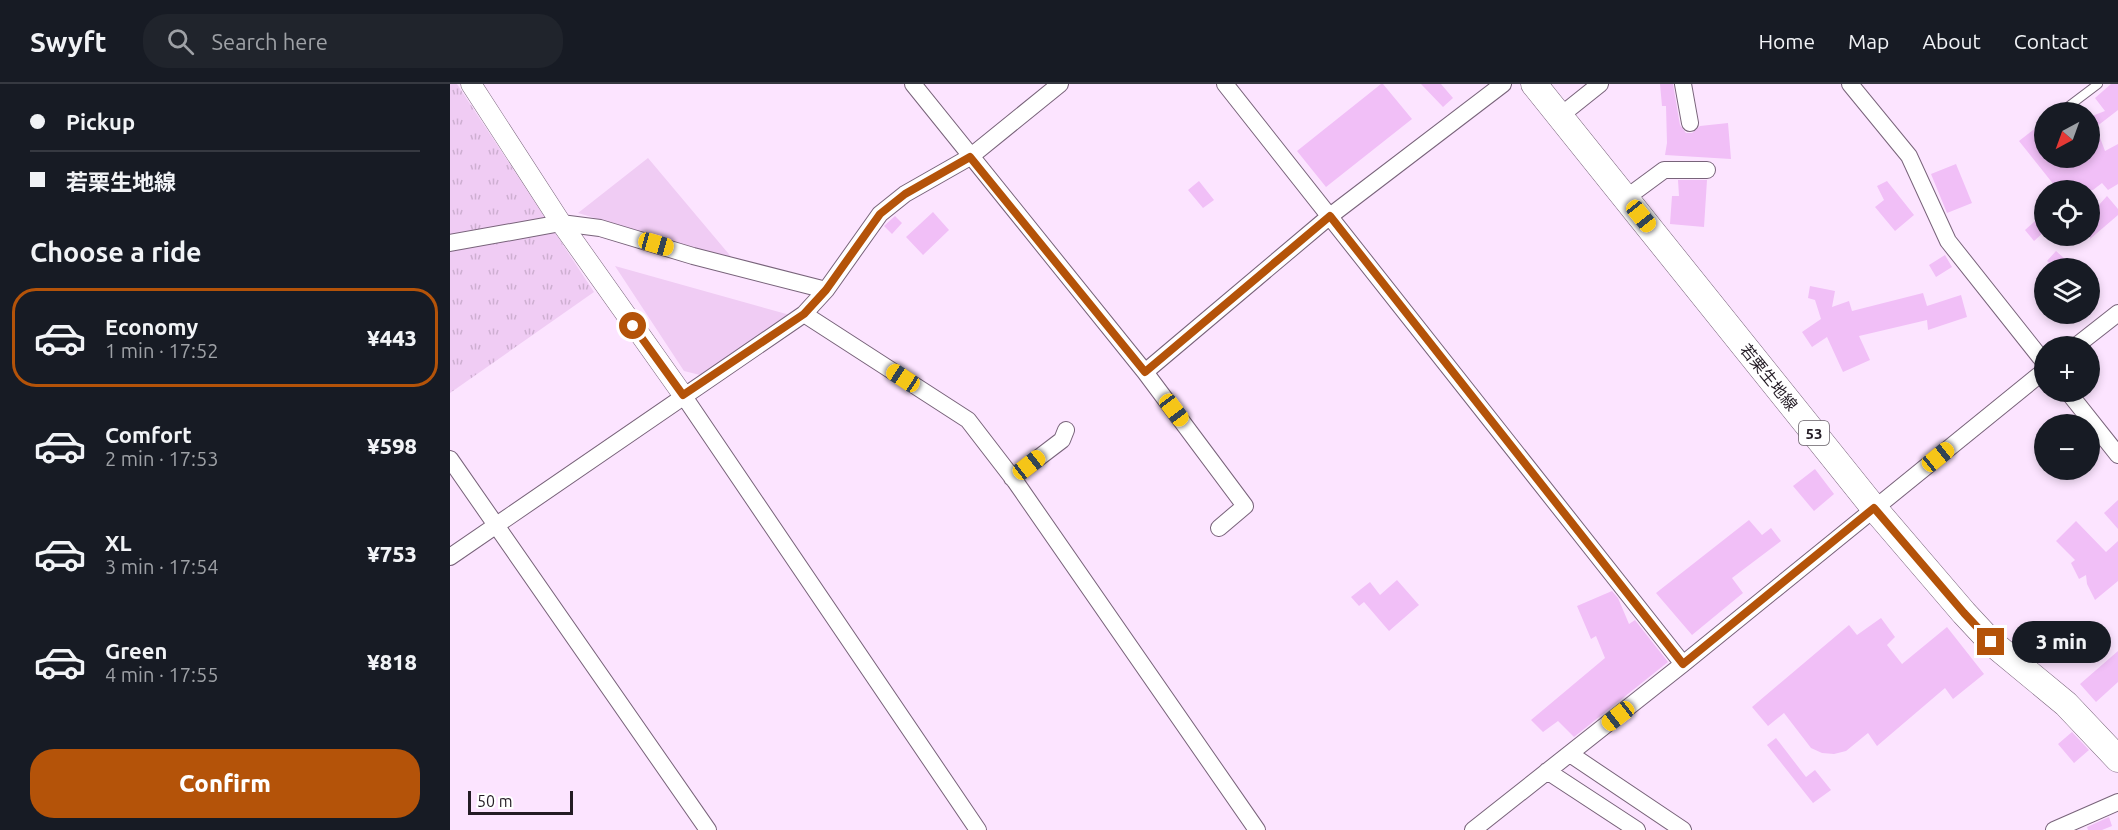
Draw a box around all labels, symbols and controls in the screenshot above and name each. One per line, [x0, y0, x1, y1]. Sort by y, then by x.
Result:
search box [143, 14, 563, 68]
icon: search [164, 25, 197, 58]
text: Swyft [30, 26, 107, 57]
text: Search here [212, 29, 328, 54]
text: Home [1758, 29, 1815, 53]
text: Map [1848, 29, 1889, 53]
text: About [1922, 29, 1981, 53]
text: Contact [2014, 29, 2088, 53]
north arrow [2034, 102, 2100, 168]
map controls [2034, 102, 2100, 480]
text: Pickup [66, 109, 135, 134]
text: 若栗生地線 [66, 169, 176, 194]
button: locate [2034, 180, 2100, 246]
car [1623, 196, 1659, 236]
car [636, 230, 676, 258]
text: Choose a ride [30, 237, 202, 267]
button: layers [2034, 258, 2100, 324]
icon: car [33, 311, 87, 365]
route start [619, 312, 646, 339]
text: Economy [105, 314, 198, 339]
text: ¥443 [367, 325, 417, 350]
button: + [2034, 336, 2100, 402]
text: 1 min · 17:52 [105, 339, 219, 362]
street label: 若栗生地線 [1737, 340, 1801, 414]
car [883, 361, 923, 395]
car [1156, 390, 1192, 430]
button: − [2034, 414, 2100, 480]
icon: car [33, 419, 87, 473]
road number: 53 [1799, 421, 1829, 445]
text: Comfort [105, 422, 192, 447]
text: ¥598 [367, 433, 417, 458]
car [1918, 439, 1958, 475]
text: 2 min · 17:53 [105, 447, 219, 470]
car [1009, 447, 1049, 483]
icon: car [33, 527, 87, 581]
text: XL [105, 530, 132, 555]
text: ¥753 [367, 541, 417, 566]
text: 3 min · 17:54 [105, 555, 219, 578]
callout: 3 min [2012, 621, 2111, 663]
route end [1977, 628, 2004, 655]
text: 3 min [2036, 630, 2087, 653]
icon: car [33, 635, 87, 689]
text: Green [105, 638, 167, 663]
text: ¥818 [367, 649, 417, 674]
text: 4 min · 17:55 [105, 663, 219, 686]
car [1598, 698, 1638, 734]
button: Confirm [30, 749, 420, 818]
scale bar [468, 788, 573, 816]
text: 50 m [477, 792, 513, 810]

